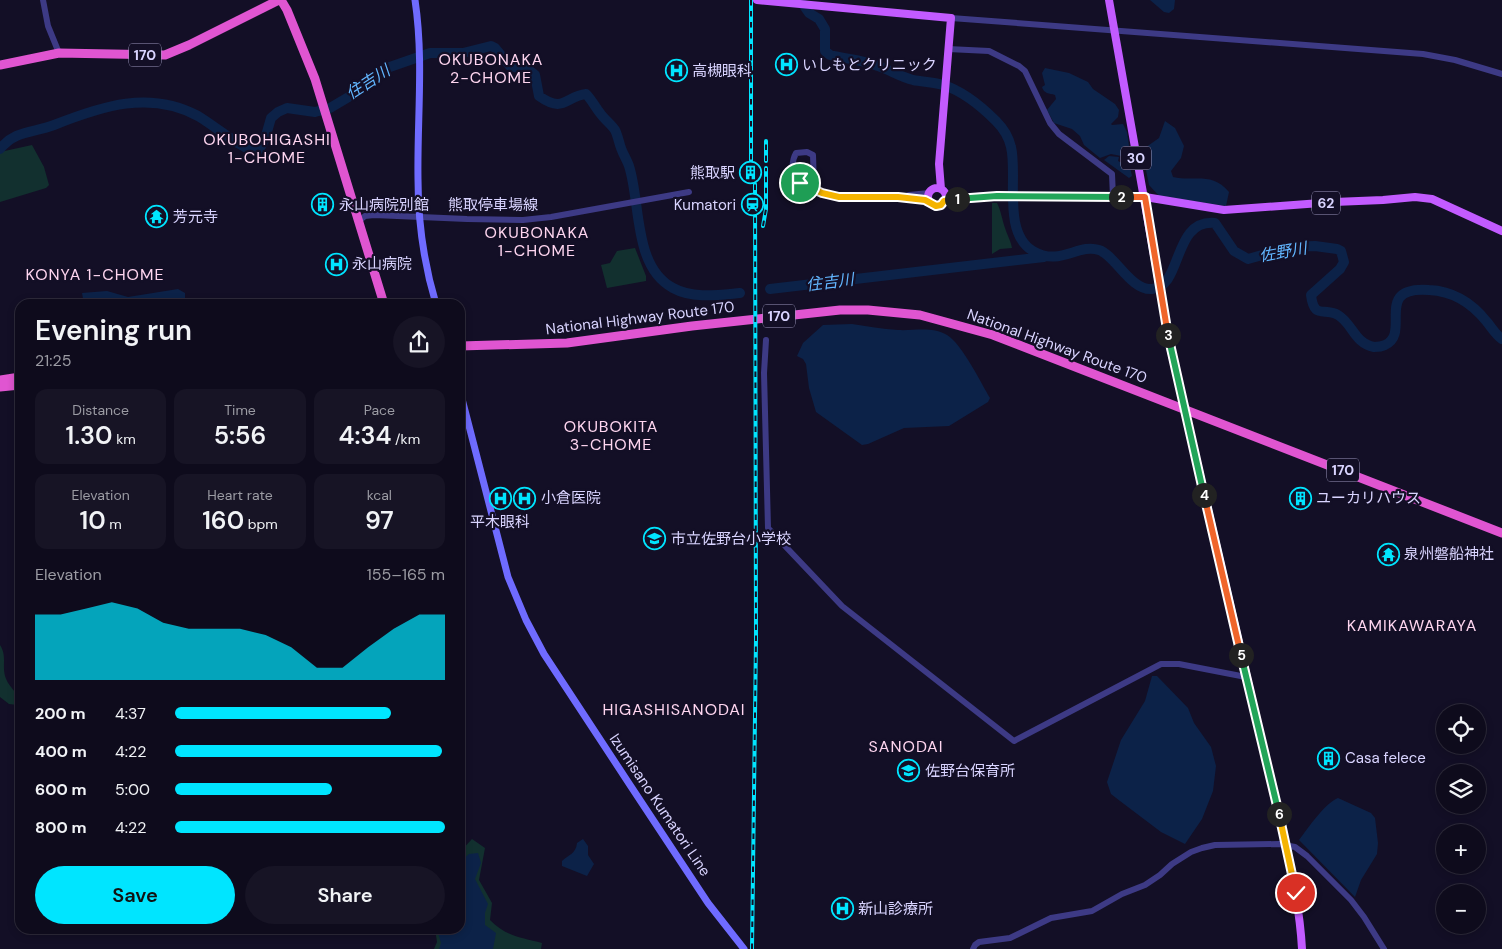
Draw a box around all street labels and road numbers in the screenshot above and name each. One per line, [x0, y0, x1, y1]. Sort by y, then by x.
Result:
road number: 170 [129, 44, 161, 66]
road number: 30 [1121, 146, 1151, 170]
road number: 62 [1312, 192, 1340, 214]
street label: 熊取停車場線 [448, 195, 538, 215]
street label: National Highway Route 170 [545, 297, 735, 339]
road number: 170 [763, 304, 795, 328]
street label: National Highway Route 170 [964, 304, 1150, 388]
road number: 170 [1327, 458, 1359, 482]
street label: Izumisano Kumatori Line [605, 730, 715, 880]

